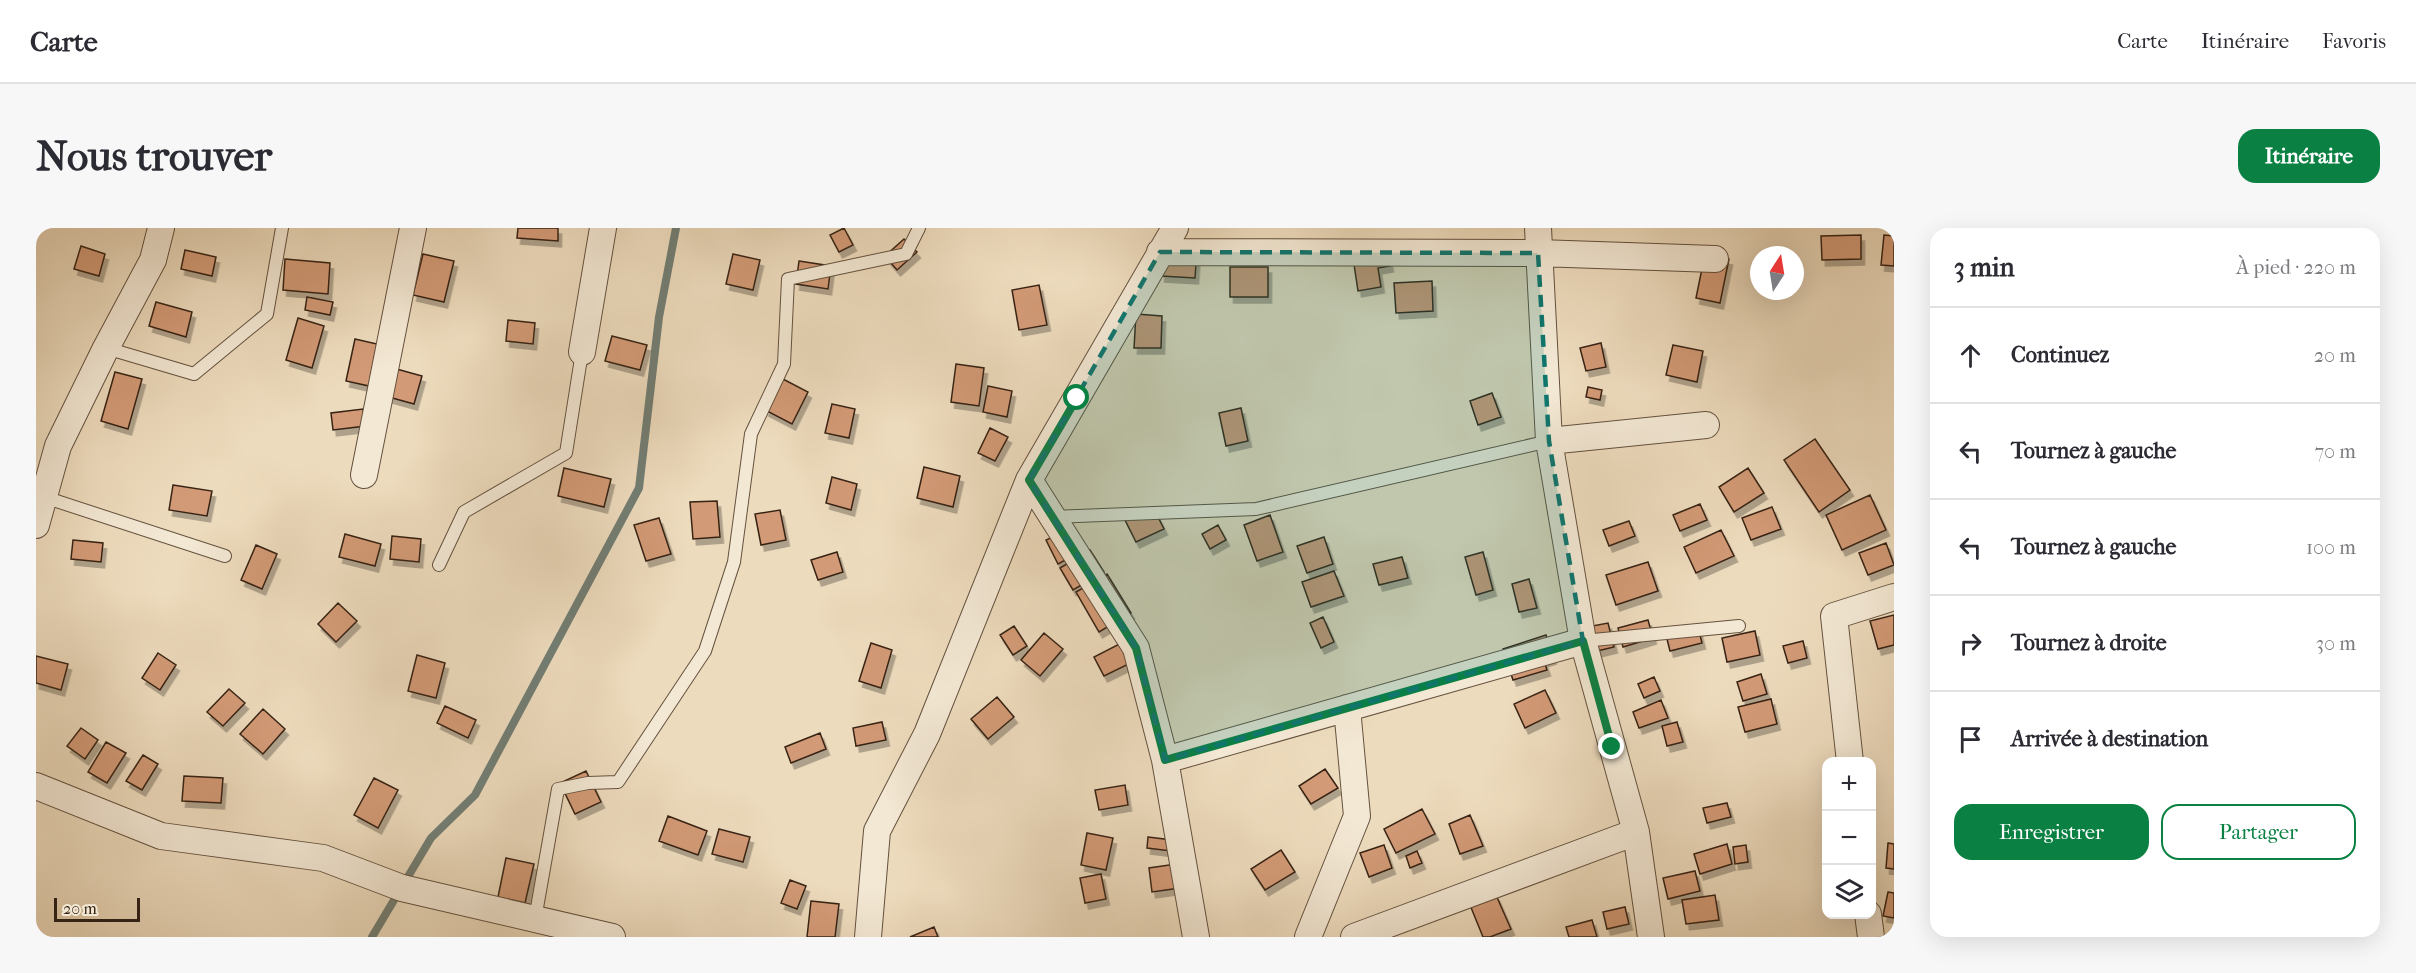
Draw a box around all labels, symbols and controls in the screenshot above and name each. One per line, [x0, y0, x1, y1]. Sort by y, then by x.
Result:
text: Carte [30, 25, 98, 58]
text: Carte [2117, 29, 2168, 53]
text: Itinéraire [2201, 29, 2289, 53]
text: Favoris [2322, 29, 2386, 53]
button: Itinéraire [2238, 129, 2380, 183]
text: Nous trouver [36, 132, 272, 181]
north arrow [1750, 246, 1804, 300]
text: 3 min [1954, 252, 2015, 283]
text: À pied · 220 m [2236, 256, 2356, 279]
icon: ahead [1954, 339, 1987, 372]
text: Continuez [2011, 342, 2109, 368]
text: 20 m [2314, 344, 2356, 367]
route start [1063, 384, 1089, 410]
icon: left [1954, 435, 1987, 468]
text: Tournez à gauche [2011, 438, 2176, 464]
text: 70 m [2314, 440, 2356, 463]
icon: left [1954, 531, 1987, 564]
text: Tournez à gauche [2011, 534, 2176, 560]
text: 100 m [2306, 536, 2356, 559]
icon: right [1954, 627, 1987, 660]
text: Tournez à droite [2011, 630, 2167, 656]
text: 30 m [2316, 632, 2356, 655]
icon: arrive [1954, 723, 1987, 756]
text: Arrivée à destination [2011, 726, 2208, 752]
route end [1598, 733, 1624, 759]
map controls [1822, 757, 1876, 919]
button: + [1822, 757, 1876, 811]
button: Enregistrer [1954, 804, 2149, 860]
button: Partager [2161, 804, 2356, 860]
button: − [1822, 811, 1876, 865]
button: layers [1822, 865, 1876, 919]
scale bar [54, 895, 140, 922]
text: 20 m [63, 899, 97, 918]

